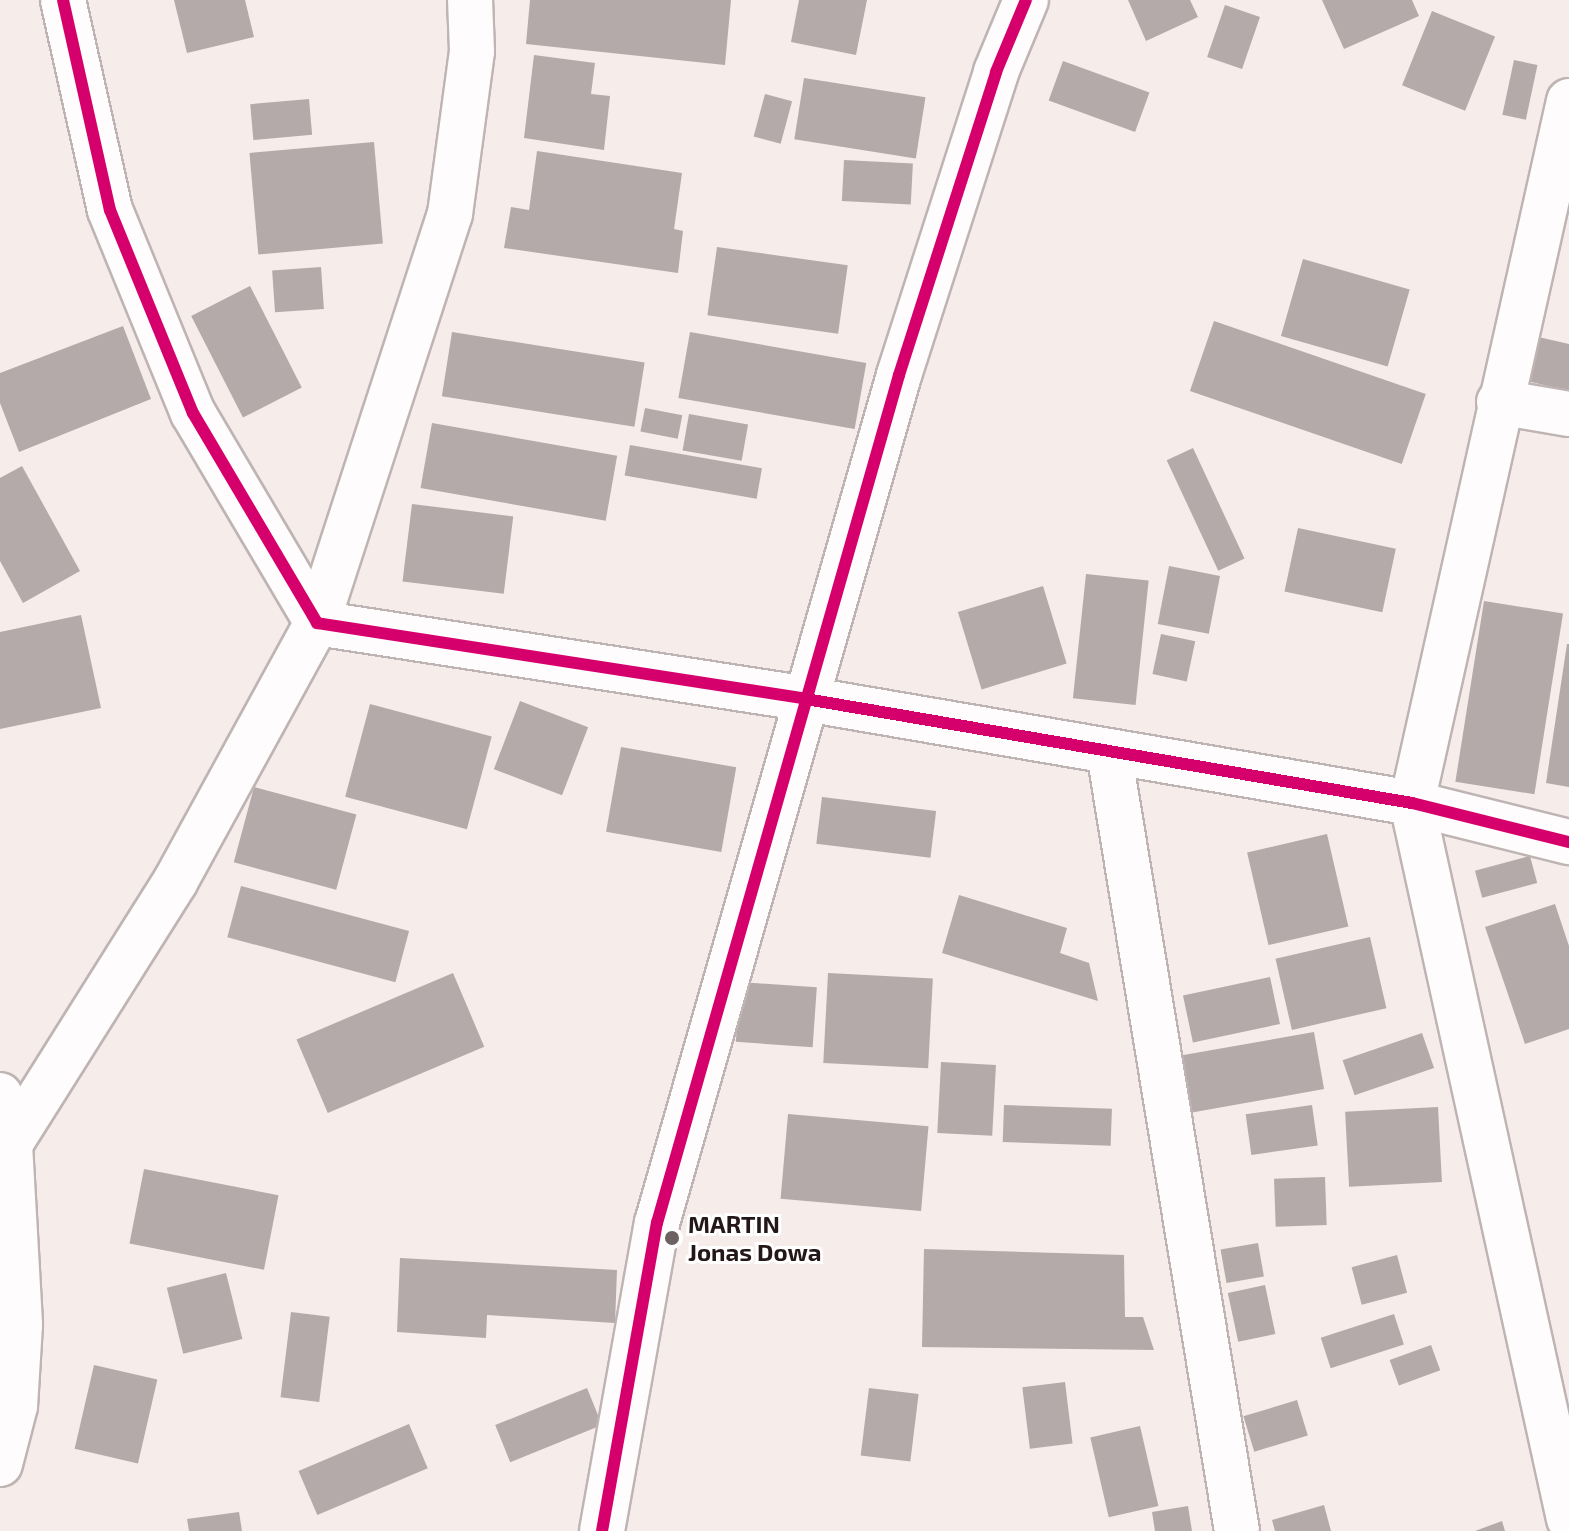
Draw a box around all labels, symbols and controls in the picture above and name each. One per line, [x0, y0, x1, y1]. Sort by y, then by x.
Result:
place label: MARTIN Jonas Dowa [688, 1210, 822, 1266]
marker: MARTIN Jonas Dowa [663, 1229, 681, 1247]

